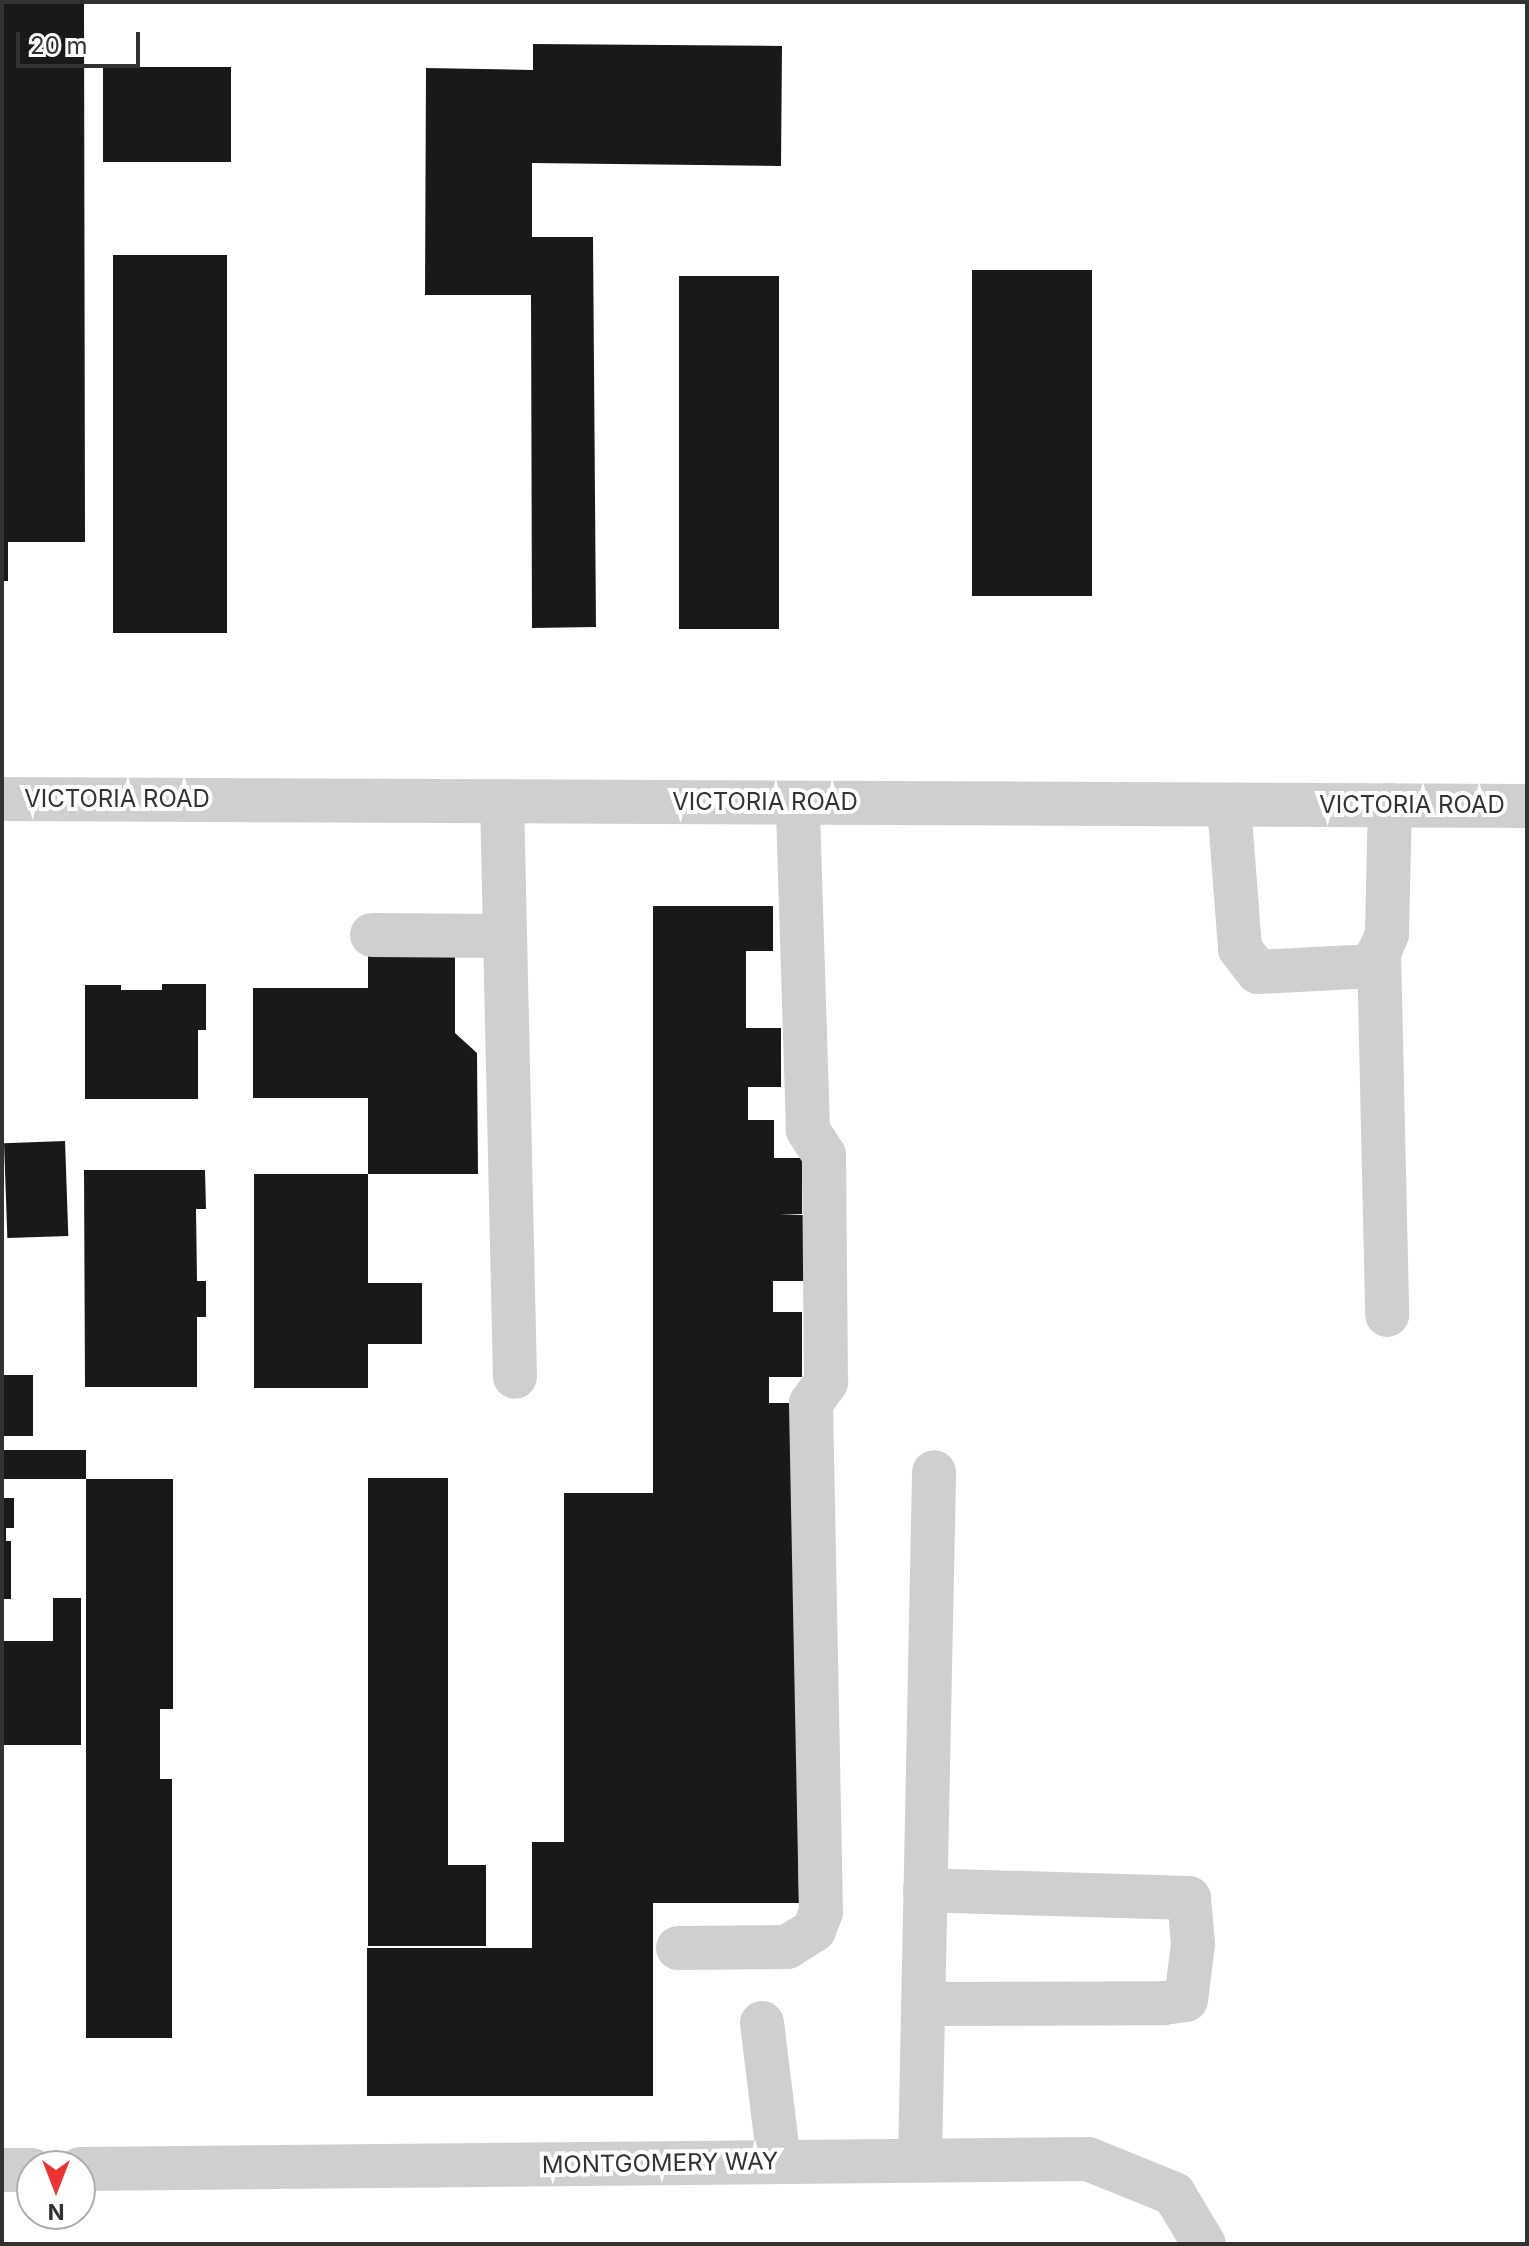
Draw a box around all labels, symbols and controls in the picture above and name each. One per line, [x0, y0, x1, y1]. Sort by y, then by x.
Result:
scale bar [20, 16, 144, 66]
text: 20 m [30, 31, 88, 60]
street label: VICTORIA ROAD [24, 785, 210, 813]
street label: VICTORIA ROAD [672, 788, 858, 816]
street label: VICTORIA ROAD [1319, 791, 1505, 819]
street label: MONTGOMERY WAY [542, 2147, 778, 2179]
north arrow [16, 2150, 96, 2230]
text: N [48, 2199, 64, 2225]

